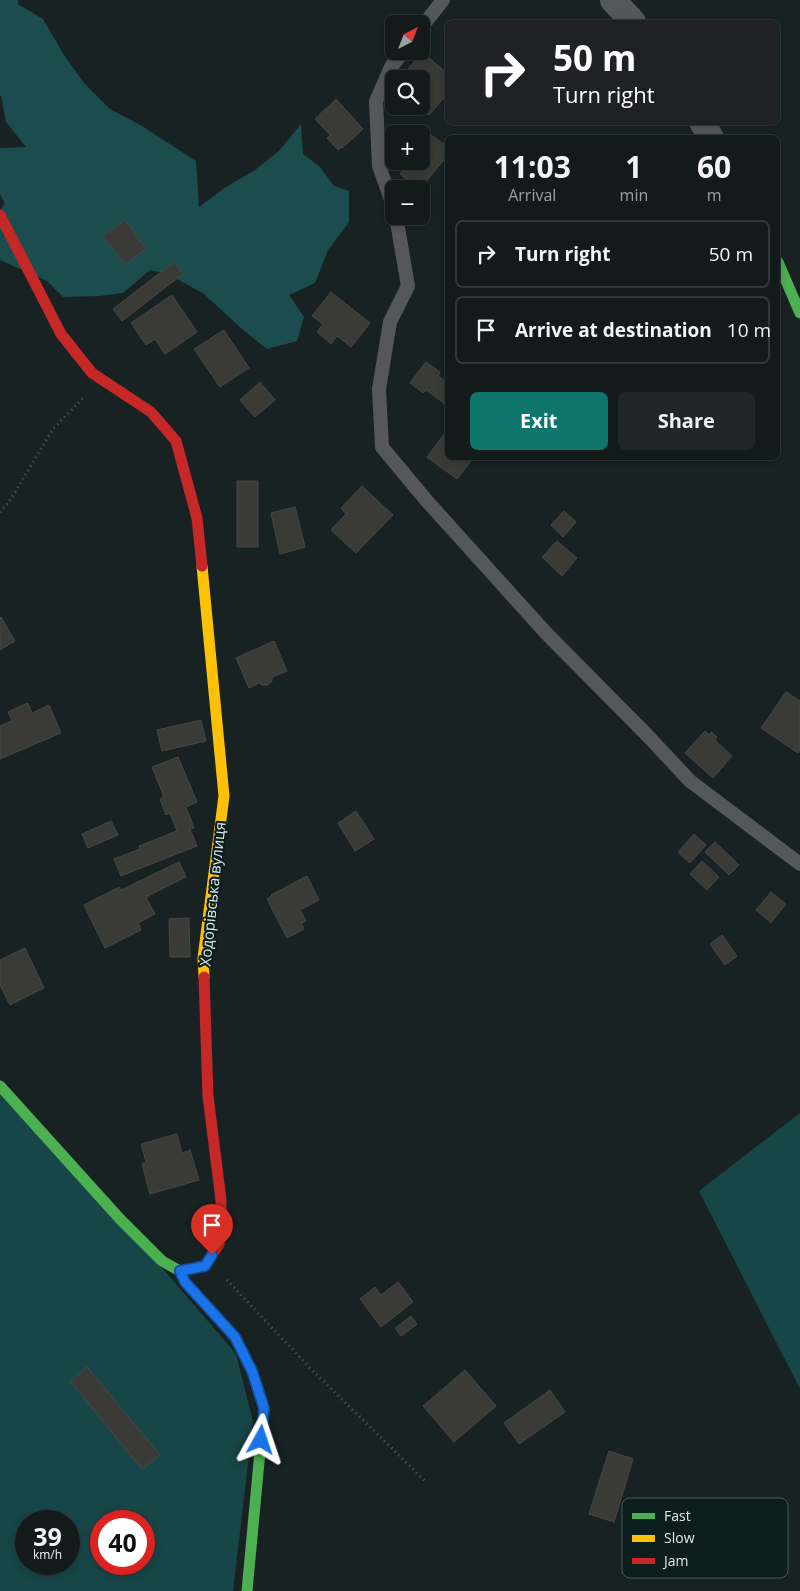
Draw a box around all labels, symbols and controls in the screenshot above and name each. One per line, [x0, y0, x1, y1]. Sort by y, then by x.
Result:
north arrow [385, 15, 430, 60]
map controls [385, 15, 430, 225]
text: 50 m [553, 34, 636, 81]
icon: right [470, 40, 535, 105]
button: search [385, 70, 430, 115]
text: Turn right [553, 79, 655, 109]
button: + [385, 125, 430, 170]
text: 11:03 [494, 146, 571, 187]
text: 1 [625, 146, 642, 187]
text: 60 [697, 146, 731, 187]
button: − [385, 180, 430, 225]
text: Arrival [508, 184, 556, 206]
text: min [620, 184, 648, 206]
text: m [707, 184, 722, 206]
icon: right [472, 240, 500, 268]
text: Turn right [515, 241, 610, 267]
text: 50 m [709, 241, 753, 267]
icon: arrive [472, 316, 500, 344]
text: Arrive at destination [515, 317, 712, 343]
text: 10 m [727, 317, 771, 343]
button: Exit [470, 392, 608, 450]
button: Share [618, 392, 755, 450]
street label: Ходорівська вулиця [194, 821, 230, 967]
pin [191, 1204, 233, 1255]
icon: arrive [198, 1211, 226, 1239]
position arrow [234, 1413, 286, 1465]
legend [622, 1498, 788, 1578]
text: Fast [664, 1506, 691, 1525]
speed limit sign: 40 [90, 1510, 155, 1575]
text: 39 [33, 1519, 62, 1553]
text: Slow [664, 1528, 695, 1547]
text: km/h [33, 1546, 62, 1563]
text: Jam [662, 1551, 689, 1570]

